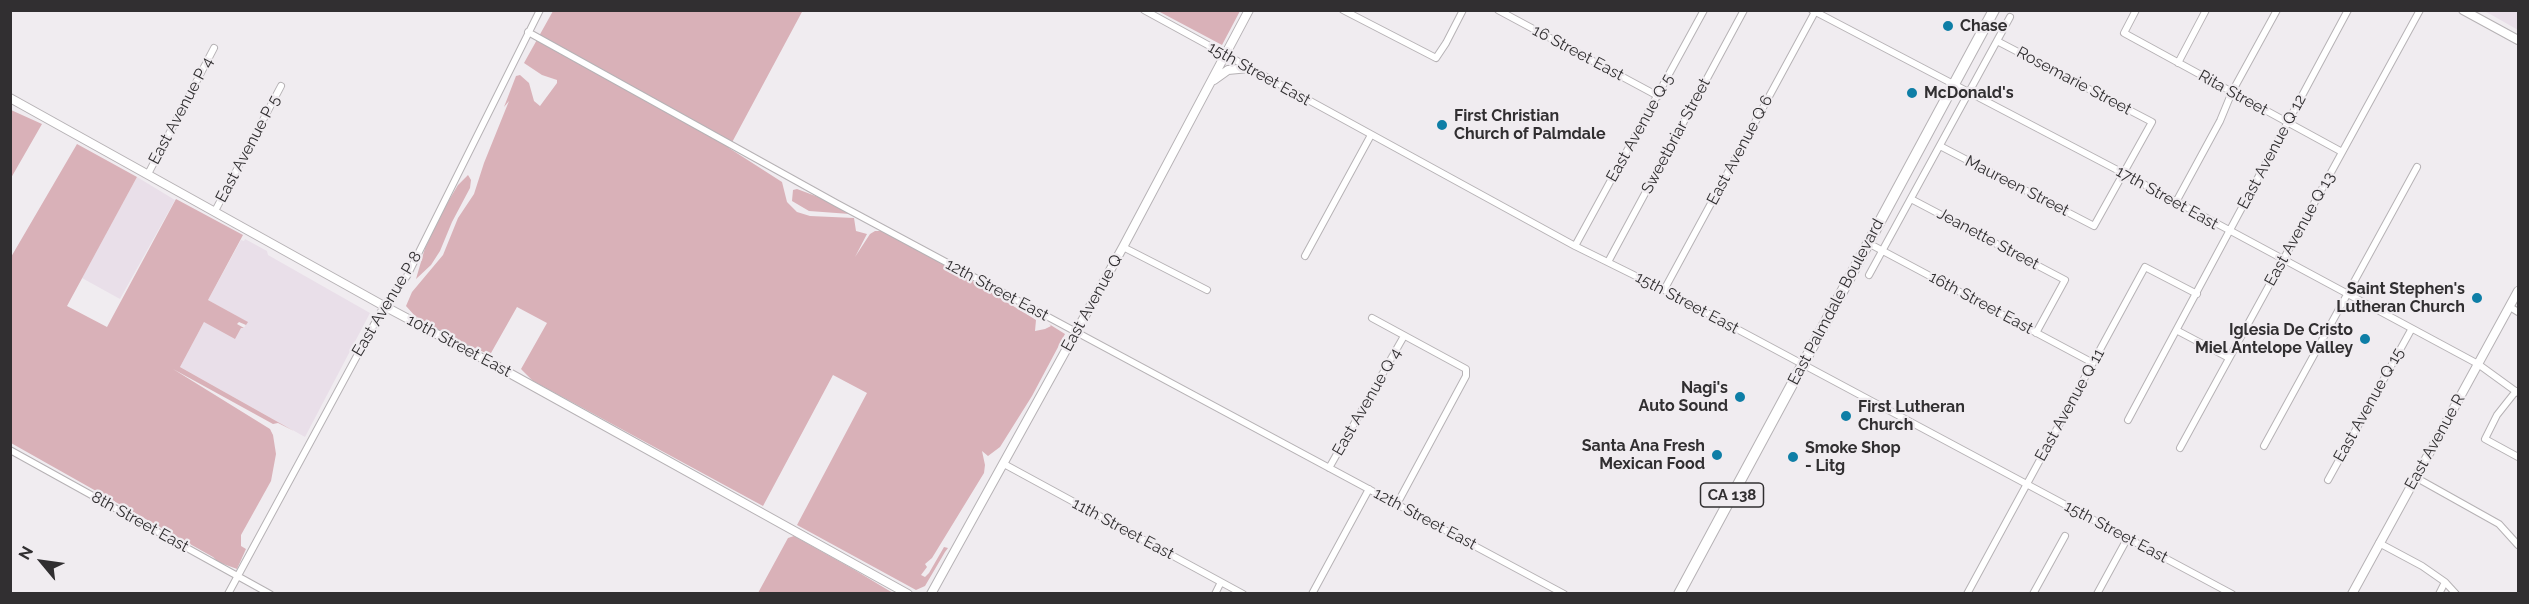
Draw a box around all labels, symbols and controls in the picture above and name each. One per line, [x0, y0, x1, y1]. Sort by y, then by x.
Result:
place label: Chase [1960, 16, 2007, 36]
marker: Chase [1941, 19, 1955, 33]
street label: 16 Street East [1529, 21, 1627, 85]
street label: 15th Street East [1204, 38, 1314, 110]
street label: Rosemarie Street [2013, 43, 2135, 119]
street label: East Avenue P 4 [145, 54, 217, 168]
street label: Rita Street [2195, 66, 2271, 120]
street label: East Avenue Q 5 [1602, 71, 1678, 185]
street label: Sweetbriar Street [1637, 75, 1715, 197]
place label: McDonald's [1924, 83, 2014, 103]
marker: McDonald's [1905, 86, 1919, 100]
street label: East Avenue Q 12 [2234, 91, 2310, 213]
street label: East Avenue P 5 [212, 92, 284, 206]
street label: East Avenue Q 6 [1703, 92, 1777, 208]
place label: First Christian Church of Palmdale [1454, 106, 1606, 144]
marker: First Christian Church of Palmdale [1435, 118, 1449, 132]
street label: Maureen Street [1962, 152, 2072, 220]
street label: 17th Street East [2112, 162, 2222, 234]
street label: East Avenue Q 13 [2261, 169, 2339, 289]
street label: Jeanette Street [1934, 204, 2042, 274]
street label: East Palmdale Boulevard [1784, 216, 1888, 388]
street label: East Avenue P 8 [348, 248, 426, 360]
street label: East Avenue Q [1057, 251, 1127, 355]
street label: 12th Street East [942, 255, 1052, 325]
street label: 16th Street East [1926, 267, 2036, 339]
street label: 15th Street East [1632, 268, 1742, 338]
place label: Saint Stephen's Lutheran Church [2336, 279, 2465, 317]
marker: Saint Stephen's Lutheran Church [2470, 291, 2484, 305]
street label: 10th Street East [404, 310, 514, 382]
place label: Iglesia De Cristo Miel Antelope Valley [2195, 320, 2353, 358]
marker: Iglesia De Cristo Miel Antelope Valley [2358, 332, 2372, 346]
street label: East Avenue Q 4 [1329, 345, 1405, 459]
street label: East Avenue Q 11 [2031, 345, 2109, 465]
street label: East Avenue Q 15 [2330, 345, 2408, 465]
place label: Nagi's Auto Sound [1639, 378, 1728, 416]
marker: Nagi's Auto Sound [1733, 390, 1747, 404]
street label: East Avenue R [2401, 391, 2469, 493]
place label: First Lutheran Church [1858, 397, 1965, 435]
marker: First Lutheran Church [1839, 409, 1853, 423]
place label: Santa Ana Fresh Mexican Food [1582, 436, 1705, 474]
place label: Smoke Shop - Litg [1805, 438, 1901, 476]
marker: Santa Ana Fresh Mexican Food [1710, 448, 1724, 462]
marker: Smoke Shop - Litg [1786, 450, 1800, 464]
road number: CA 138 [1700, 483, 1764, 507]
street label: 12th Street East [1370, 484, 1480, 554]
street label: 8th Street East [88, 487, 192, 557]
street label: 11th Street East [1069, 494, 1177, 564]
street label: 15th Street East [2061, 497, 2171, 567]
north arrow [12, 532, 72, 592]
text: N [15, 543, 37, 563]

